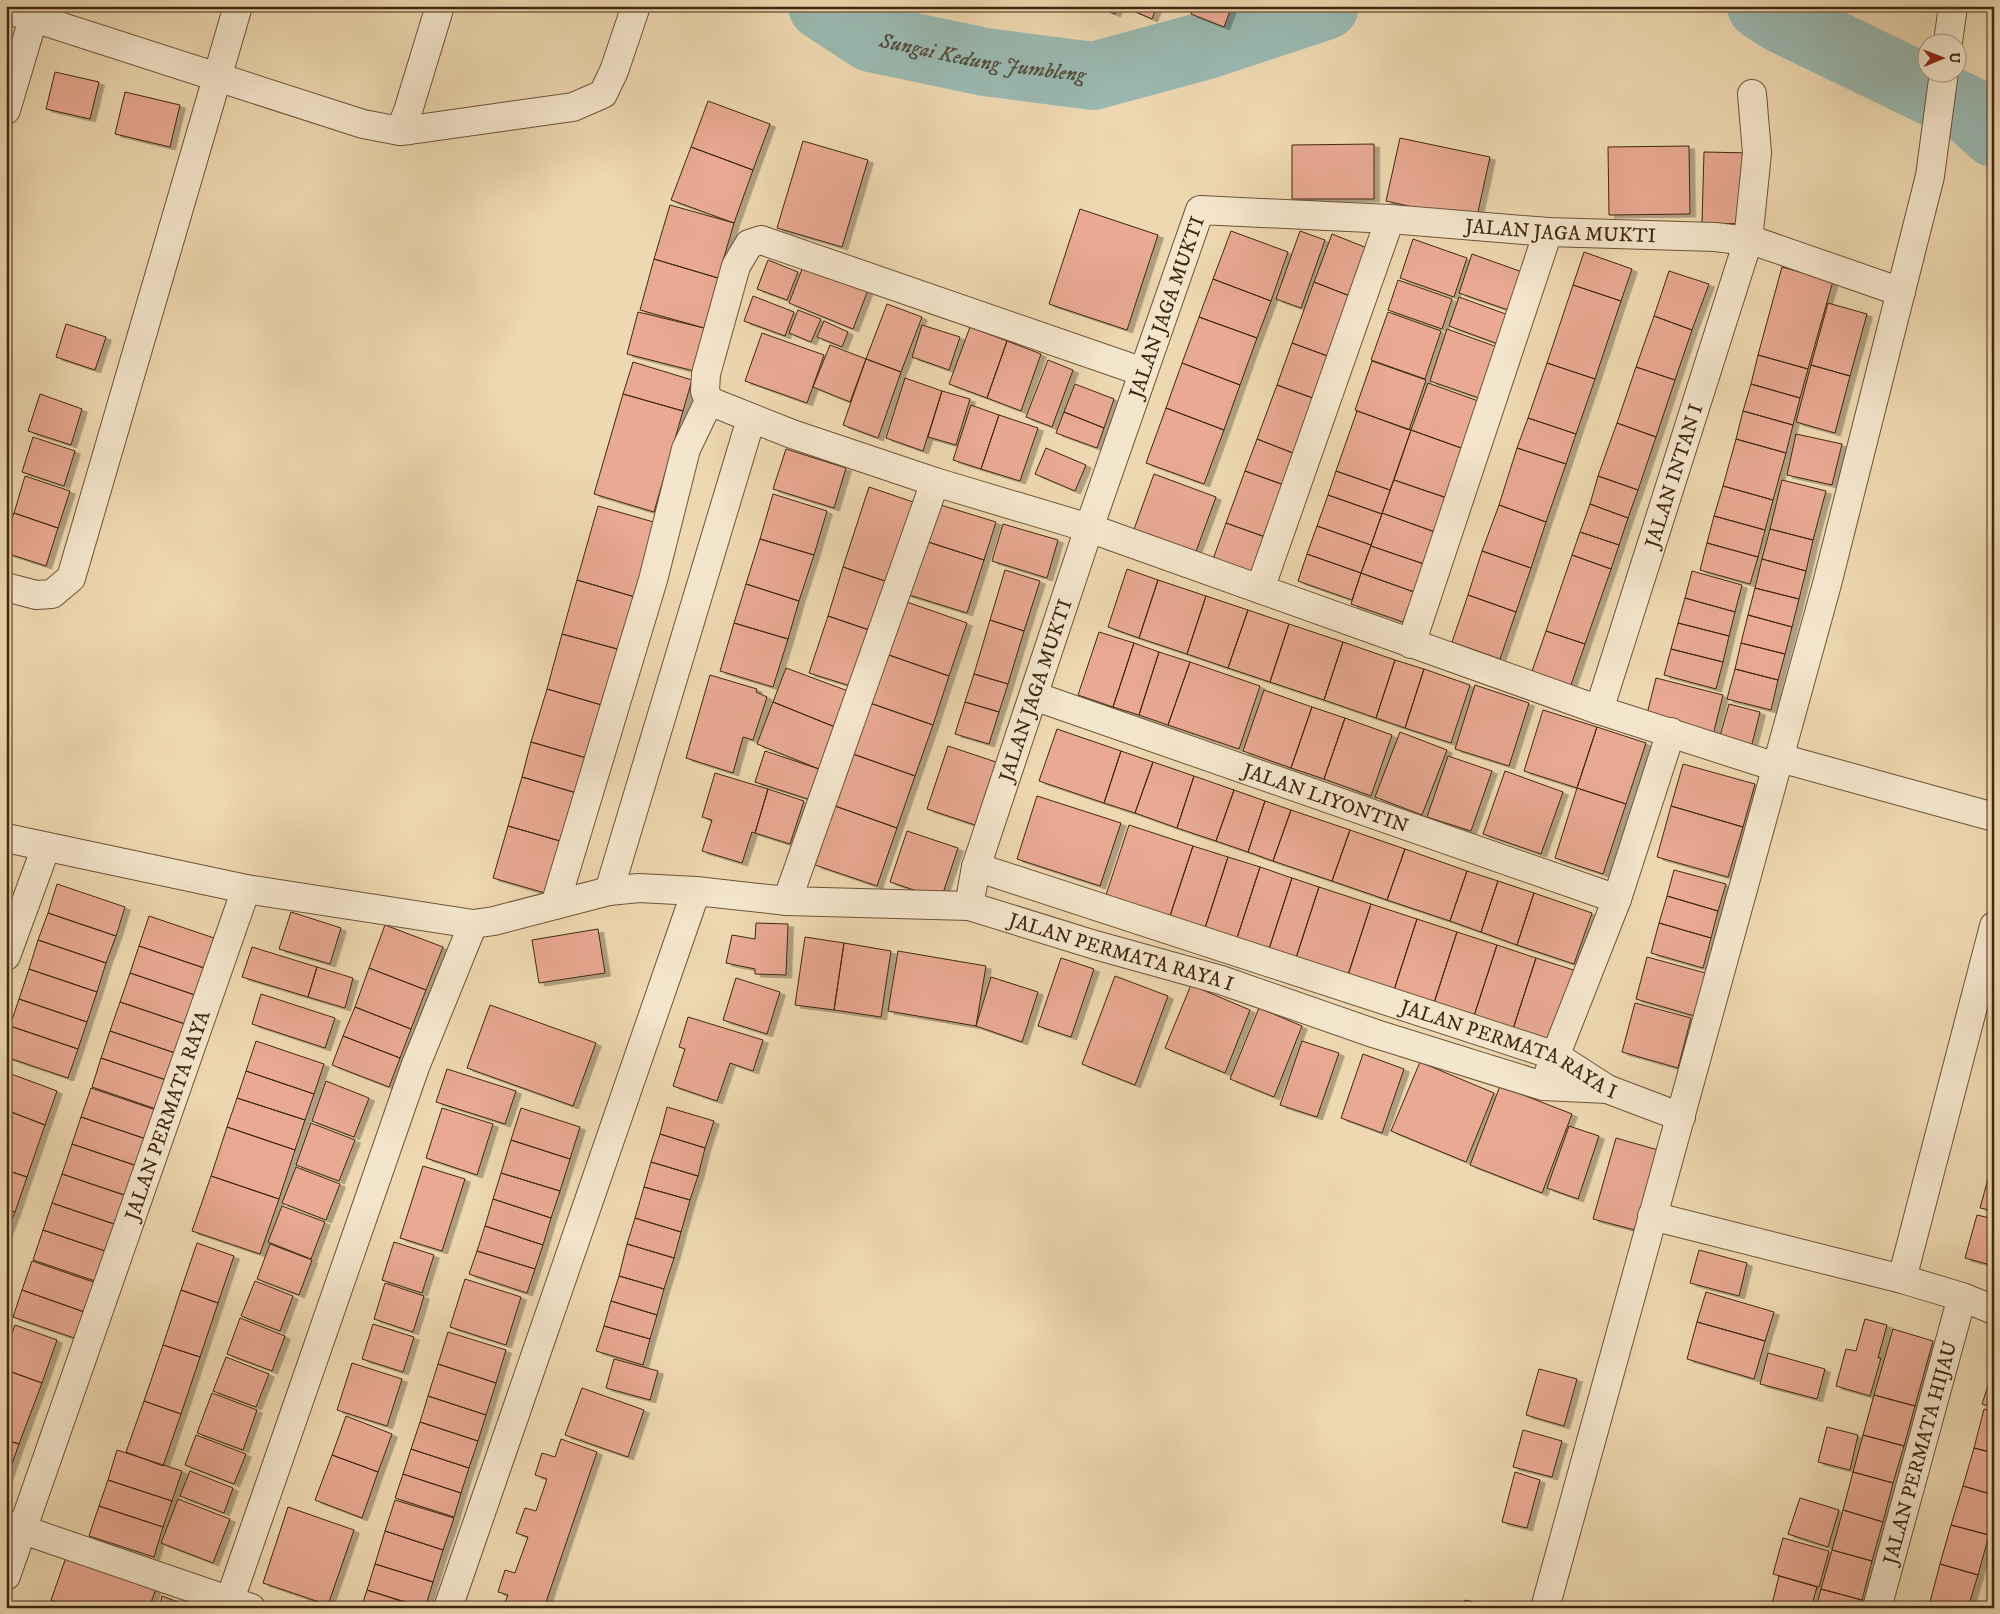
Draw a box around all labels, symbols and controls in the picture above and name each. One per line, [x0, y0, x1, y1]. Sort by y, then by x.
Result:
water label: Sungai Kedung Jumbleng [876, 28, 1088, 89]
north arrow [1918, 32, 1968, 82]
text: U [1945, 52, 1963, 64]
street label: JALAN JAGA MUKTI [1124, 213, 1211, 404]
street label: JALAN JAGA MUKTI [1462, 214, 1656, 249]
street label: JALAN INTAN I [1640, 401, 1709, 553]
street label: JALAN JAGA MUKTI [994, 596, 1078, 787]
street label: JALAN LIYONTIN [1237, 758, 1412, 839]
street label: JALAN PERMATA RAYA I [1004, 907, 1237, 997]
street label: JALAN PERMATA RAYA I [1395, 995, 1620, 1106]
street label: JALAN PERMATA RAYA [120, 1007, 217, 1226]
street label: JALAN PERMATA HIJAU [1878, 1339, 1963, 1569]

